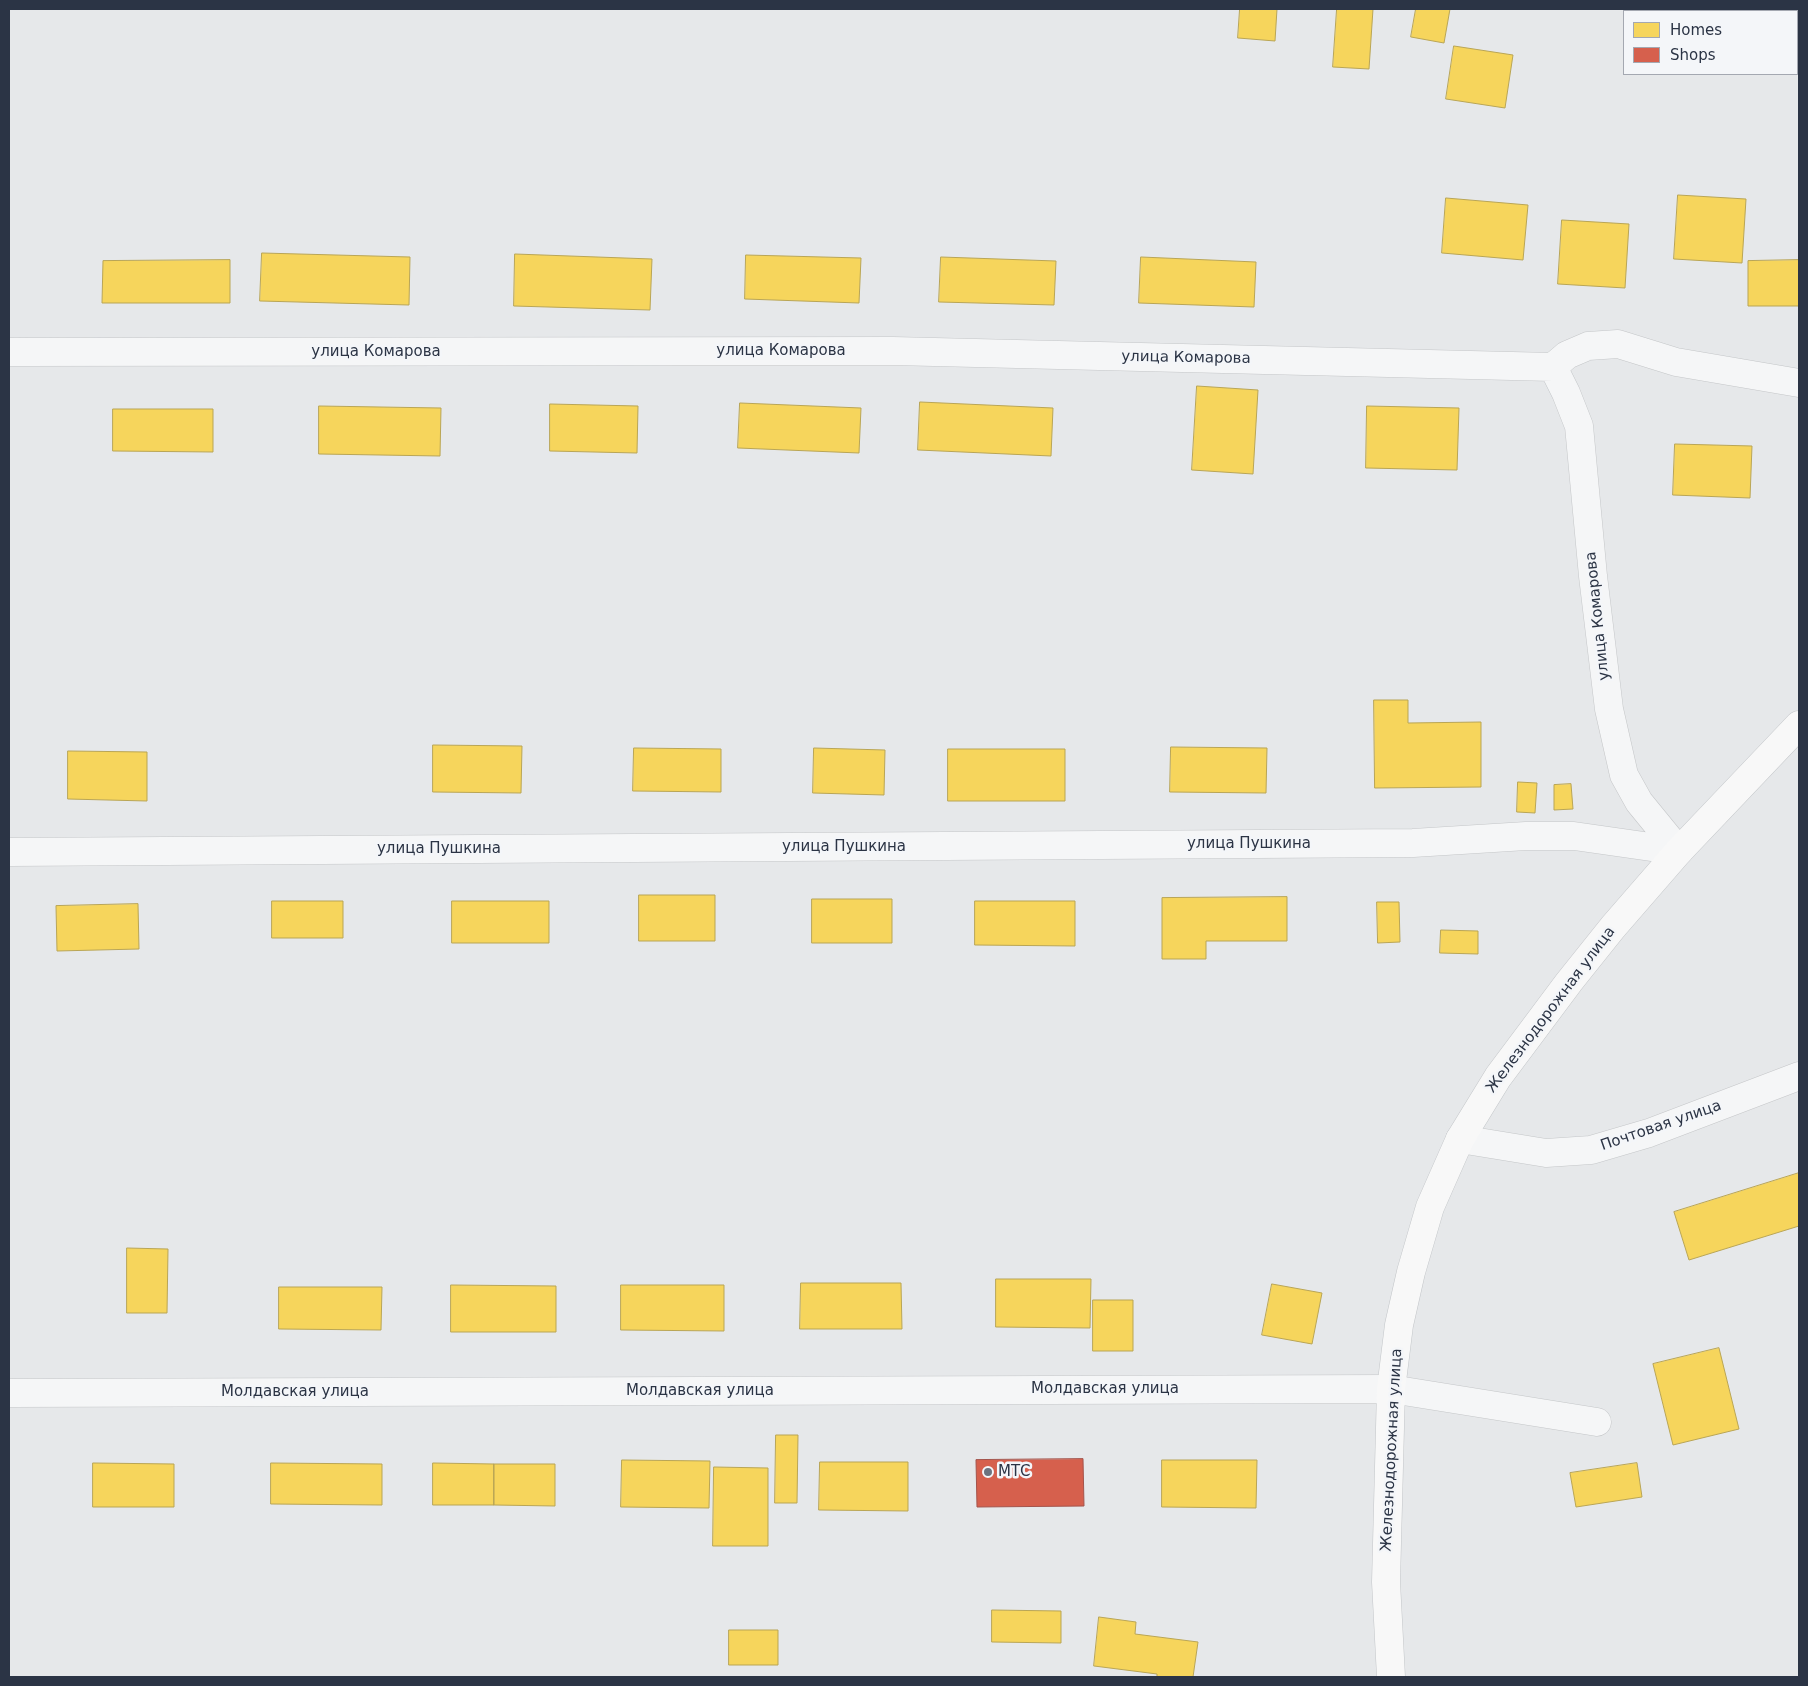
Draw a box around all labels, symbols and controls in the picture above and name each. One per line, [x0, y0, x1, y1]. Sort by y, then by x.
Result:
legend [1623, 10, 1798, 75]
text: Homes [1670, 21, 1722, 39]
text: Shops [1670, 46, 1716, 64]
street label: улица Комарова [716, 342, 846, 360]
street label: улица Комарова [311, 343, 441, 361]
street label: улица Комарова [1121, 348, 1251, 368]
street label: улица Комарова [1582, 551, 1614, 681]
street label: улица Пушкина [1187, 835, 1311, 853]
street label: улица Пушкина [782, 838, 906, 856]
street label: улица Пушкина [377, 840, 501, 858]
street label: Железнодорожная улица [1483, 923, 1619, 1097]
street label: Почтовая улица [1598, 1097, 1724, 1155]
street label: Железнодорожная улица [1378, 1348, 1406, 1552]
street label: Молдавская улица [1031, 1380, 1179, 1398]
street label: Молдавская улица [626, 1382, 774, 1400]
street label: Молдавская улица [221, 1383, 369, 1401]
place label: МТС [998, 1463, 1031, 1481]
marker: МТС [982, 1466, 994, 1478]

